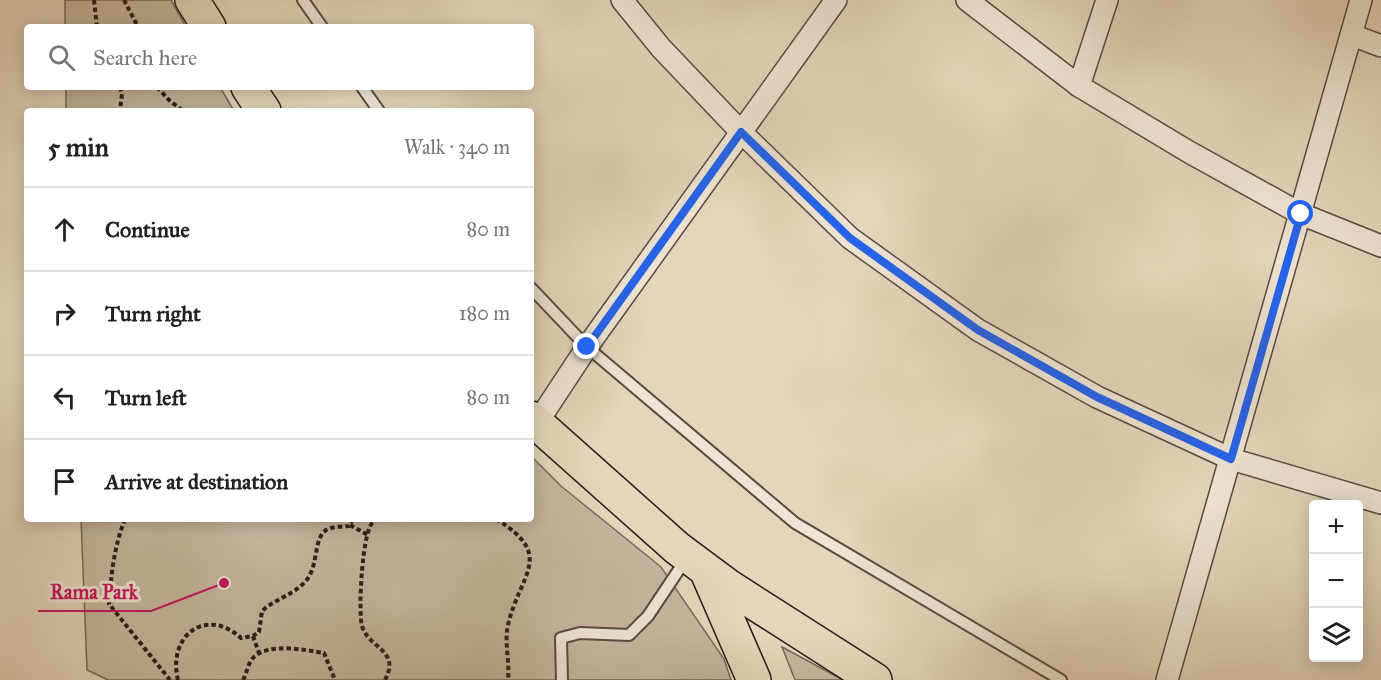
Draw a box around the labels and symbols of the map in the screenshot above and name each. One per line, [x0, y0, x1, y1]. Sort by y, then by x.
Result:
route start [1287, 200, 1313, 226]
route end [573, 333, 599, 359]
callout: Rama Park [38, 573, 151, 611]
text: Rama Park [50, 580, 139, 604]

